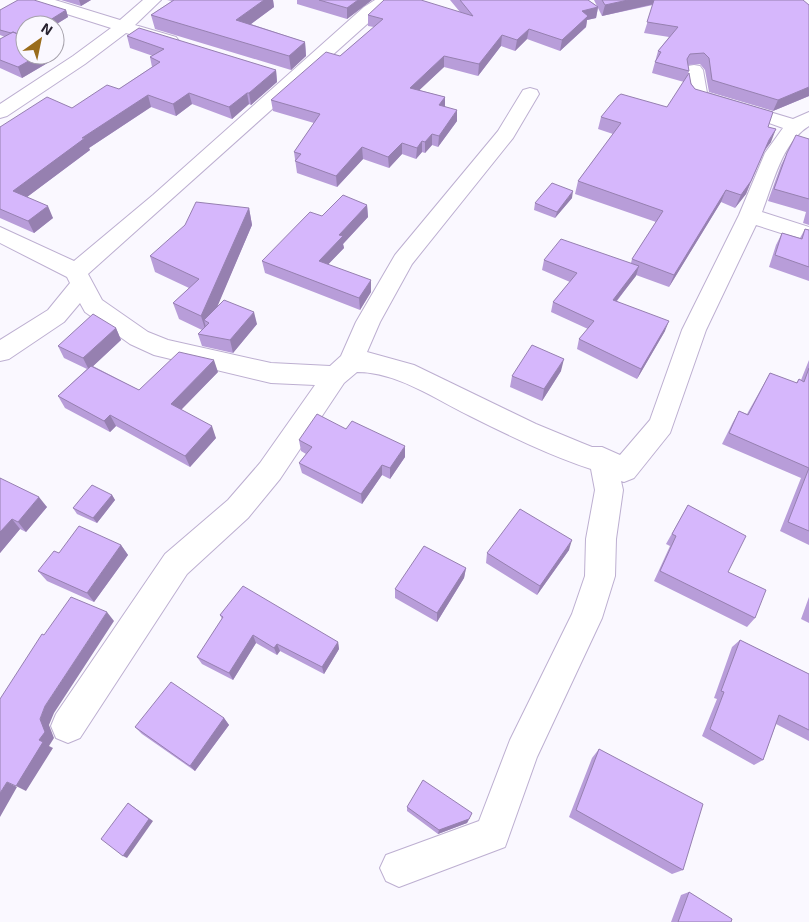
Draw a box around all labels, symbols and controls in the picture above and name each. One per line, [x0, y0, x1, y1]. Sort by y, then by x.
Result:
north arrow [15, 15, 65, 65]
text: N [38, 19, 56, 39]

